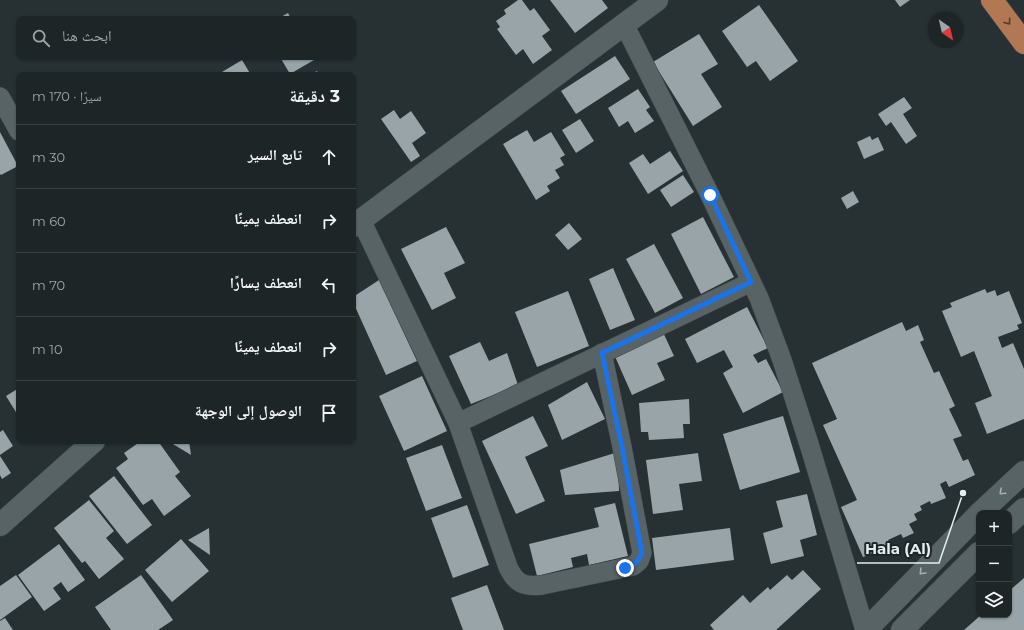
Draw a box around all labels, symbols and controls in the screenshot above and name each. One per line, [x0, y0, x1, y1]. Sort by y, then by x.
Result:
north arrow [928, 12, 964, 48]
search box [16, 16, 356, 60]
one-way arrow [1003, 17, 1010, 24]
text: ابحث هنا [62, 26, 112, 45]
icon: search [30, 27, 52, 49]
text: 3 دقيقة [289, 86, 340, 106]
text: سيرًا · 170 m [32, 88, 102, 104]
text: تابع السير [248, 145, 302, 164]
icon: ahead [318, 146, 340, 168]
text: 30 m [32, 149, 65, 165]
route start [701, 186, 719, 204]
text: انعطف يمينًا [234, 209, 302, 228]
icon: right [318, 210, 340, 232]
text: 60 m [32, 213, 66, 229]
text: انعطف يسارًا [230, 273, 302, 292]
icon: left [318, 274, 340, 296]
text: 70 m [32, 277, 65, 293]
text: انعطف يمينًا [234, 337, 302, 356]
icon: right [318, 338, 340, 360]
text: 10 m [32, 341, 63, 357]
text: الوصول إلى الوجهة [195, 401, 302, 420]
icon: arrive [318, 402, 340, 424]
one-way arrow [999, 487, 1006, 494]
map controls [976, 510, 1012, 618]
button: + [976, 510, 1012, 546]
callout: Hala (Al) [857, 536, 939, 563]
text: Hala (Al) [865, 539, 931, 558]
button: − [976, 546, 1012, 582]
route end [616, 559, 634, 577]
one-way arrow [920, 567, 927, 575]
button: layers [976, 582, 1012, 618]

